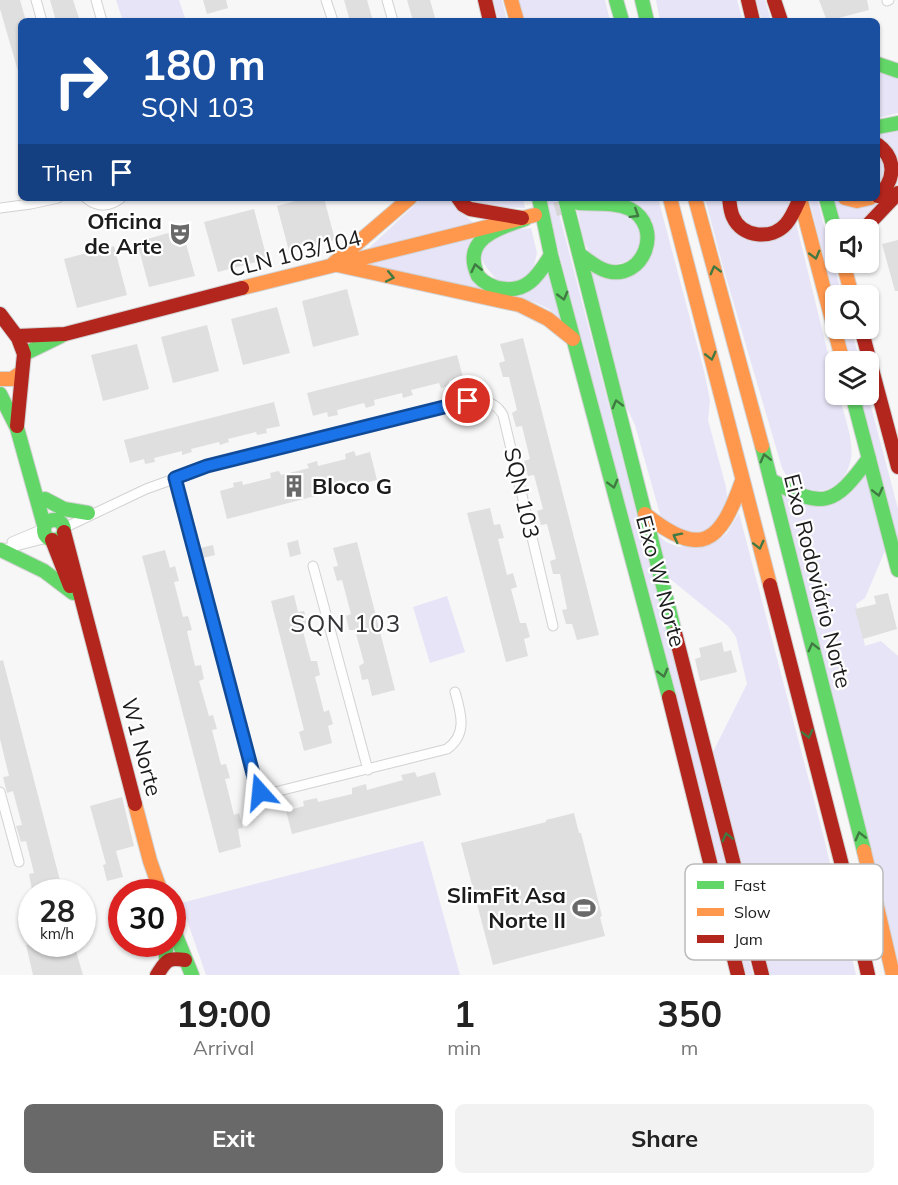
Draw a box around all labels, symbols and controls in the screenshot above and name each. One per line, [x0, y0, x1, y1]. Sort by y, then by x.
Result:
text: 180 m [141, 38, 266, 91]
icon: right [42, 42, 120, 120]
text: SQN 103 [141, 90, 254, 124]
icon: arrive [105, 156, 138, 189]
text: Then [42, 159, 93, 187]
one-way arrow [629, 206, 639, 218]
place label: Oficina de Arte [84, 207, 162, 260]
map controls [825, 219, 879, 405]
button: sound [825, 219, 879, 273]
theatre icon: Oficina de Arte [167, 221, 193, 247]
street label: CLN 103/104 [226, 223, 364, 283]
one-way arrow [807, 250, 820, 260]
one-way arrow [471, 263, 484, 273]
one-way arrow [710, 265, 722, 276]
one-way arrow [385, 270, 395, 283]
button: search [825, 285, 879, 339]
one-way arrow [555, 291, 568, 301]
one-way arrow [703, 351, 716, 361]
button: layers [825, 351, 879, 405]
pin [442, 375, 493, 426]
icon: arrive [451, 384, 484, 417]
one-way arrow [612, 399, 624, 409]
street label: SQN 103 [498, 445, 546, 541]
one-way arrow [760, 453, 773, 463]
street label: Eixo Rodoviário Norte [778, 471, 858, 691]
place label: Bloco G [312, 472, 392, 500]
building icon: Bloco G [281, 473, 307, 499]
one-way arrow [606, 478, 618, 489]
one-way arrow [871, 486, 883, 496]
street label: Eixo W Norte [630, 512, 692, 650]
one-way arrow [673, 533, 684, 544]
one-way arrow [751, 540, 764, 550]
district label: SQN 103 [290, 608, 402, 638]
one-way arrow [808, 642, 820, 653]
one-way arrow [656, 667, 668, 677]
street label: W1 Norte [115, 695, 169, 799]
one-way arrow [800, 729, 813, 739]
position arrow [228, 760, 292, 824]
one-way arrow [855, 831, 868, 841]
one-way arrow [721, 832, 734, 842]
legend [685, 864, 883, 960]
text: Fast [734, 875, 766, 895]
speed limit sign: 30 [108, 879, 186, 957]
place label: SlimFit Asa Norte II [447, 881, 566, 934]
text: 28 [39, 892, 75, 930]
sports icon: SlimFit Asa Norte II [571, 895, 597, 921]
text: Slow [734, 902, 771, 922]
text: km/h [40, 924, 74, 943]
text: Jam [734, 929, 763, 949]
text: 19:00 [176, 991, 271, 1036]
text: 1 [453, 991, 475, 1036]
text: 350 [657, 991, 722, 1036]
text: Arrival [193, 1035, 254, 1060]
text: min [447, 1035, 481, 1060]
text: m [681, 1035, 698, 1060]
button: Exit [24, 1104, 443, 1173]
button: Share [455, 1104, 874, 1173]

